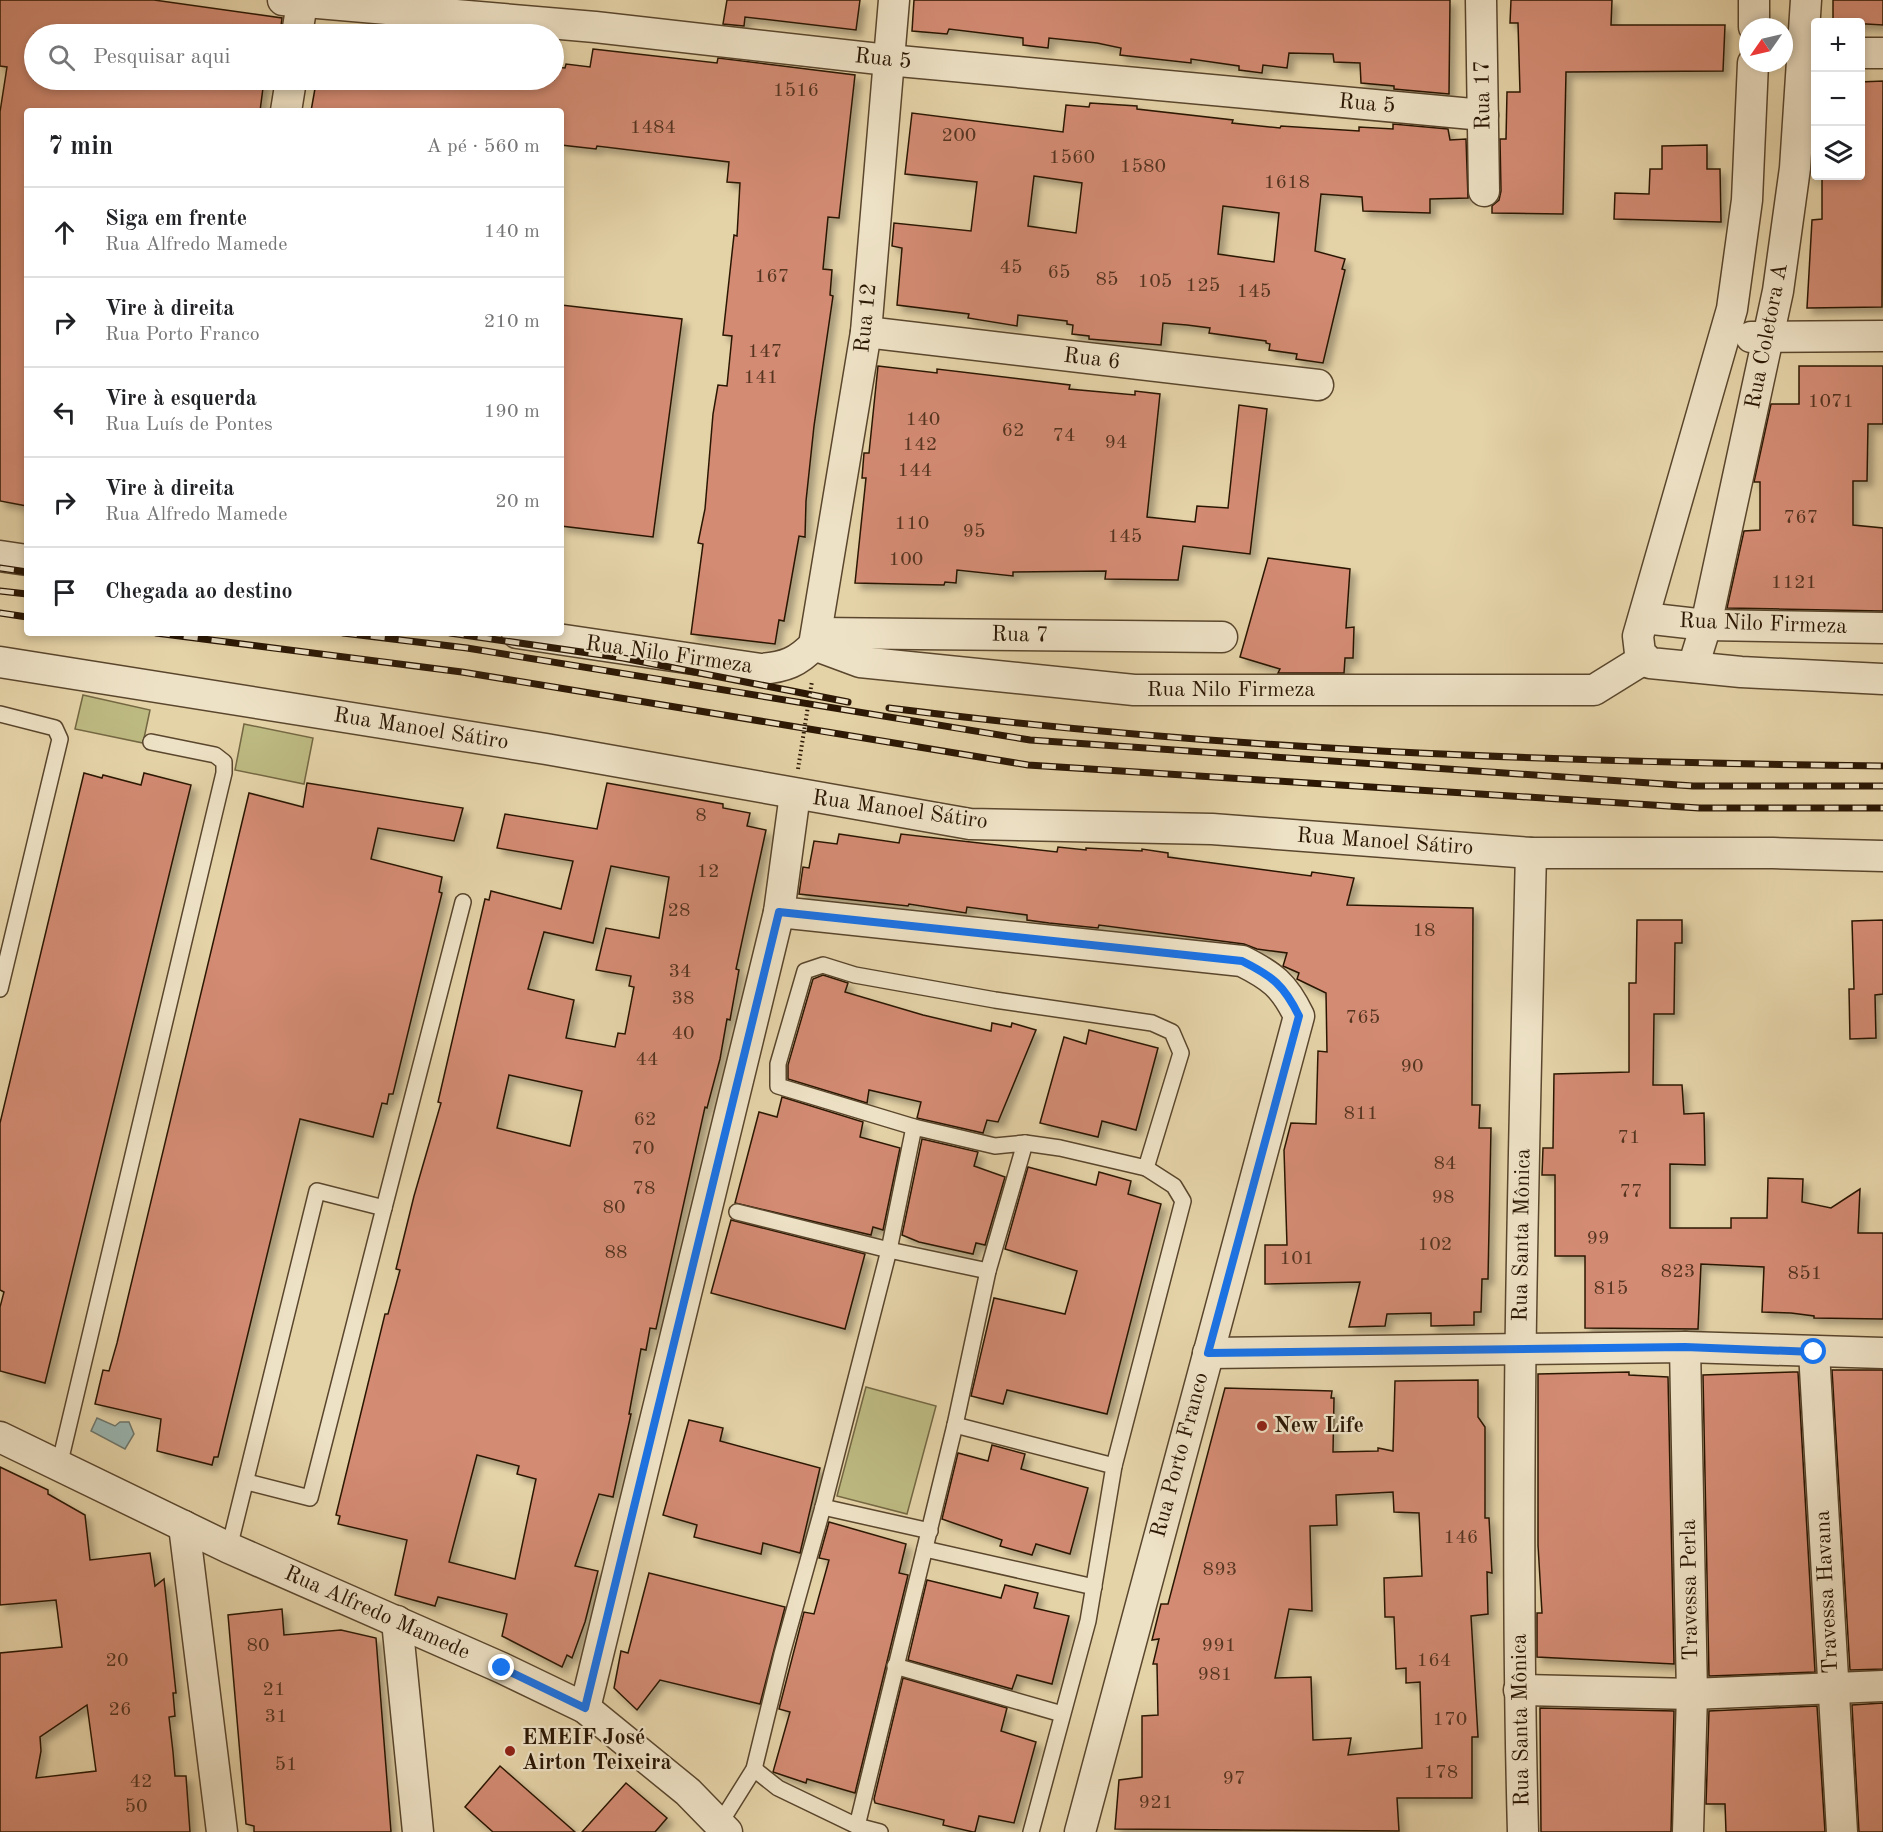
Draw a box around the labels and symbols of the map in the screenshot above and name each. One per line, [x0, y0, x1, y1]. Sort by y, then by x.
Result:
north arrow [1739, 18, 1793, 72]
street label: Rua 5 [853, 45, 913, 73]
street label: Rua 17 [1471, 60, 1495, 130]
house number: 1516 [773, 81, 819, 101]
street label: Rua 5 [1338, 91, 1396, 117]
house number: 1484 [630, 118, 676, 138]
house number: 200 [942, 126, 976, 146]
house number: 1560 [1049, 148, 1095, 168]
house number: 1580 [1120, 157, 1166, 177]
house number: 1618 [1264, 173, 1310, 193]
house number: 45 [999, 258, 1023, 278]
street label: Rua Coletora A [1742, 261, 1792, 411]
house number: 65 [1047, 263, 1071, 283]
house number: 167 [755, 267, 789, 287]
house number: 85 [1095, 270, 1119, 290]
house number: 105 [1138, 272, 1172, 292]
house number: 125 [1186, 276, 1220, 296]
street label: Rua 12 [851, 282, 881, 354]
house number: 145 [1237, 282, 1271, 302]
house number: 147 [748, 342, 782, 362]
street label: Rua 6 [1062, 345, 1122, 373]
house number: 141 [744, 368, 778, 388]
house number: 1071 [1808, 392, 1854, 412]
house number: 140 [906, 410, 940, 430]
house number: 62 [1001, 421, 1025, 441]
house number: 74 [1052, 426, 1076, 446]
house number: 94 [1104, 433, 1128, 453]
house number: 142 [903, 435, 937, 455]
house number: 144 [898, 461, 932, 481]
house number: 767 [1784, 508, 1818, 528]
house number: 110 [895, 514, 929, 534]
house number: 95 [962, 522, 986, 542]
house number: 145 [1108, 527, 1142, 547]
house number: 100 [889, 550, 923, 570]
house number: 1121 [1771, 573, 1817, 593]
street label: Rua Nilo Firmeza [1678, 610, 1848, 638]
street label: Rua 7 [991, 624, 1049, 646]
street label: Rua Nilo Firmeza [584, 632, 754, 678]
street label: Rua Nilo Firmeza [1147, 679, 1315, 701]
street label: Rua Manoel Sátiro [332, 704, 510, 754]
street label: Rua Manoel Sátiro [811, 787, 989, 833]
house number: 8 [695, 806, 707, 826]
street label: Rua Manoel Sátiro [1296, 825, 1474, 859]
house number: 12 [696, 862, 720, 882]
house number: 28 [667, 901, 691, 921]
house number: 18 [1412, 921, 1436, 941]
house number: 34 [668, 962, 692, 982]
house number: 38 [671, 989, 695, 1009]
house number: 765 [1346, 1008, 1380, 1028]
house number: 40 [671, 1024, 695, 1044]
house number: 44 [635, 1050, 659, 1070]
house number: 90 [1400, 1057, 1424, 1077]
house number: 811 [1344, 1104, 1378, 1124]
house number: 62 [633, 1110, 657, 1130]
house number: 71 [1617, 1128, 1641, 1148]
house number: 70 [631, 1139, 655, 1159]
street label: Rua Santa Mônica [1509, 1148, 1535, 1322]
house number: 84 [1433, 1154, 1457, 1174]
house number: 78 [632, 1179, 656, 1199]
house number: 77 [1619, 1182, 1643, 1202]
house number: 98 [1431, 1188, 1455, 1208]
house number: 80 [602, 1198, 626, 1218]
house number: 99 [1586, 1229, 1610, 1249]
house number: 102 [1418, 1235, 1452, 1255]
house number: 88 [604, 1243, 628, 1263]
house number: 101 [1280, 1249, 1314, 1269]
house number: 823 [1661, 1262, 1695, 1282]
house number: 851 [1788, 1264, 1822, 1284]
house number: 815 [1594, 1279, 1628, 1299]
route start [1800, 1338, 1826, 1364]
street label: Rua Porto Franco [1147, 1370, 1213, 1540]
place label: New Life [1274, 1415, 1364, 1437]
marker: New Life [1255, 1419, 1269, 1433]
street label: Travessa Havana [1812, 1510, 1842, 1674]
street label: Travessa Perla [1678, 1519, 1702, 1661]
house number: 146 [1444, 1528, 1478, 1548]
house number: 893 [1203, 1560, 1237, 1580]
street label: Rua Alfredo Mamede [281, 1562, 473, 1664]
street label: Rua Santa Mônica [1508, 1633, 1534, 1807]
house number: 80 [246, 1636, 270, 1656]
house number: 991 [1202, 1636, 1236, 1656]
house number: 20 [105, 1651, 129, 1671]
house number: 164 [1417, 1651, 1451, 1671]
route end [488, 1654, 514, 1680]
house number: 981 [1198, 1665, 1232, 1685]
house number: 21 [262, 1680, 286, 1700]
house number: 26 [108, 1700, 132, 1720]
house number: 31 [264, 1707, 288, 1727]
house number: 170 [1433, 1710, 1467, 1730]
place label: EMEIF José Airton Teixeira [522, 1727, 672, 1774]
marker: EMEIF José Airton Teixeira [503, 1744, 517, 1758]
house number: 51 [274, 1755, 298, 1775]
house number: 178 [1424, 1763, 1458, 1783]
house number: 97 [1222, 1769, 1246, 1789]
house number: 42 [129, 1772, 153, 1792]
house number: 921 [1139, 1793, 1173, 1813]
house number: 50 [124, 1797, 148, 1817]

